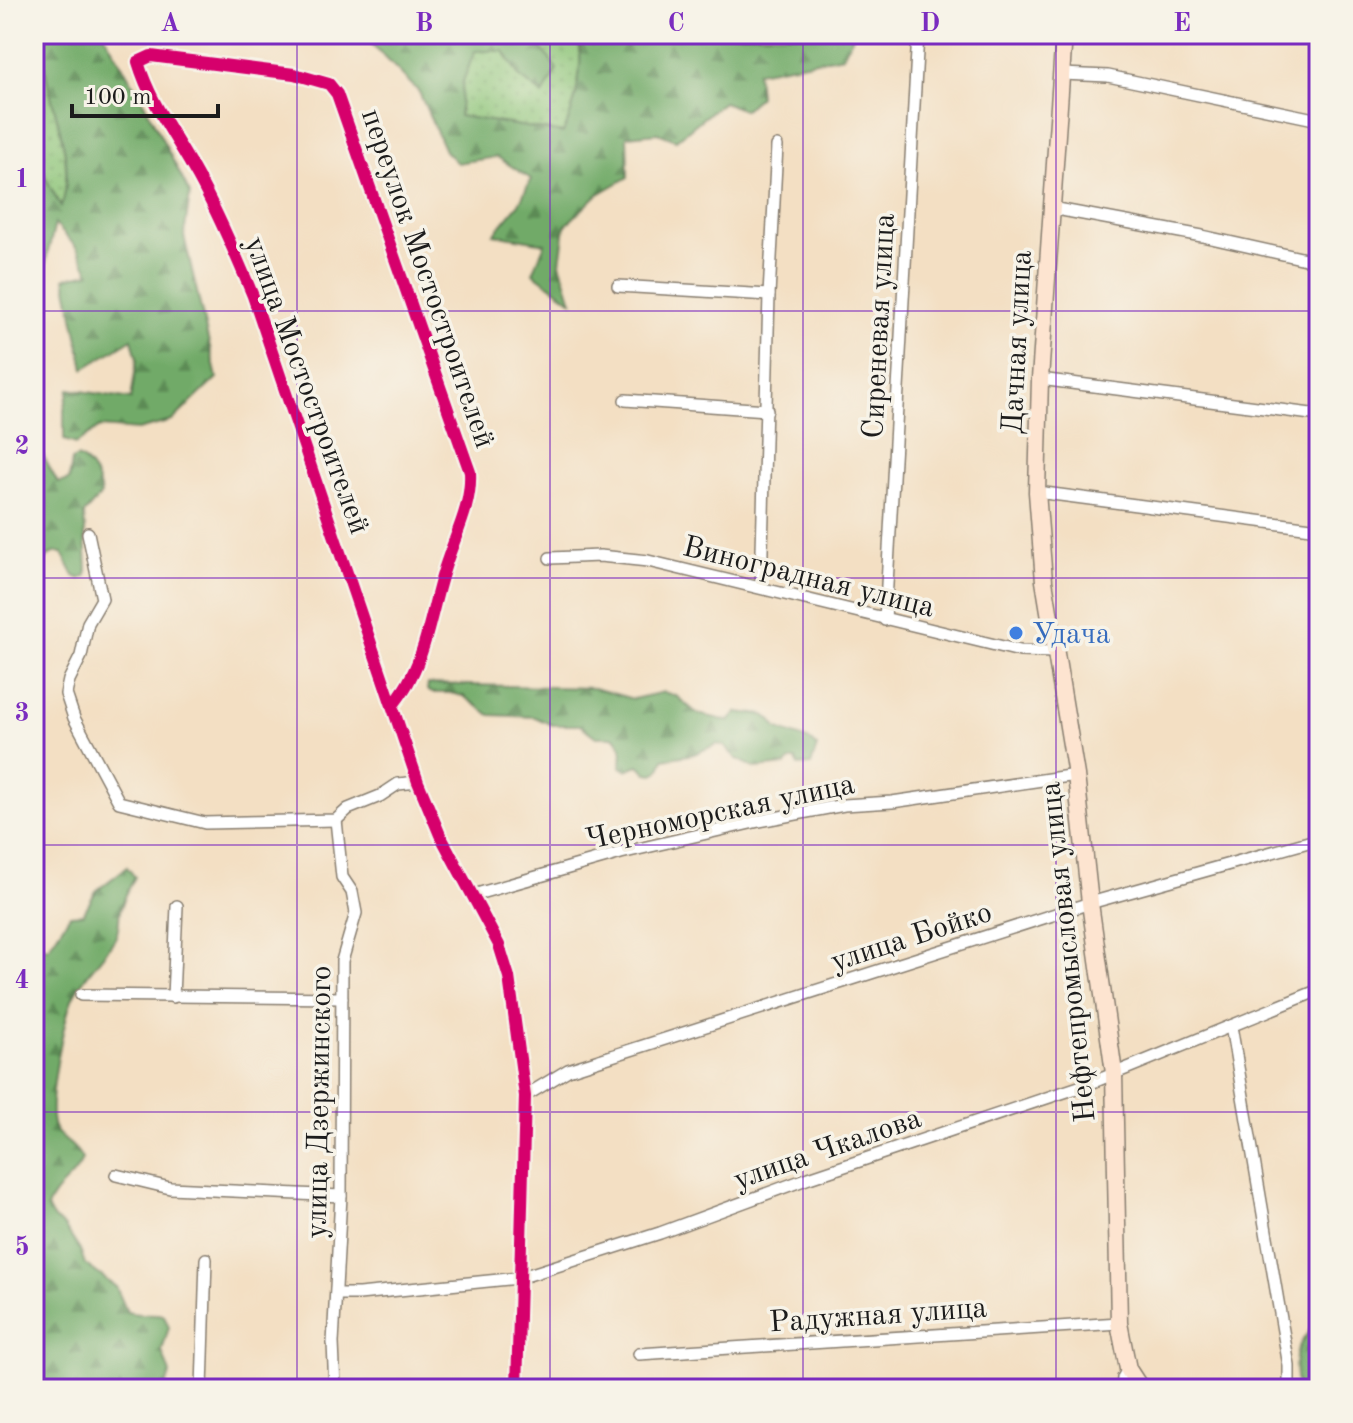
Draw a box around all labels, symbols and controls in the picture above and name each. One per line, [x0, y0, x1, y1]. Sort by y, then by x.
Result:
text: A [160, 11, 180, 37]
text: B [415, 11, 433, 37]
text: C [667, 11, 685, 37]
text: D [920, 11, 940, 37]
text: E [1173, 11, 1191, 37]
scale bar [72, 68, 218, 118]
text: 100 m [84, 86, 152, 110]
street label: переулок Мостостроителей [355, 105, 499, 452]
text: 1 [14, 167, 30, 193]
street label: Сиреневая улица [859, 212, 901, 440]
street label: улица Мостостроителей [238, 233, 374, 538]
street label: Дачная улица [998, 249, 1038, 435]
text: 2 [14, 434, 30, 460]
street label: Виноградная улица [680, 532, 938, 624]
place label: Удача [1032, 620, 1111, 650]
marker: Удача [1007, 624, 1025, 642]
text: 3 [14, 701, 30, 727]
street label: Черноморская улица [583, 770, 858, 856]
street label: Нефтепромысловая улица [1036, 780, 1102, 1124]
street label: улица Бойко [827, 898, 996, 978]
street label: улица Дзержинского [303, 965, 337, 1239]
text: 4 [14, 968, 30, 994]
street label: улица Чкалова [730, 1104, 925, 1196]
text: 5 [14, 1235, 30, 1261]
street label: Радужная улица [768, 1293, 988, 1339]

